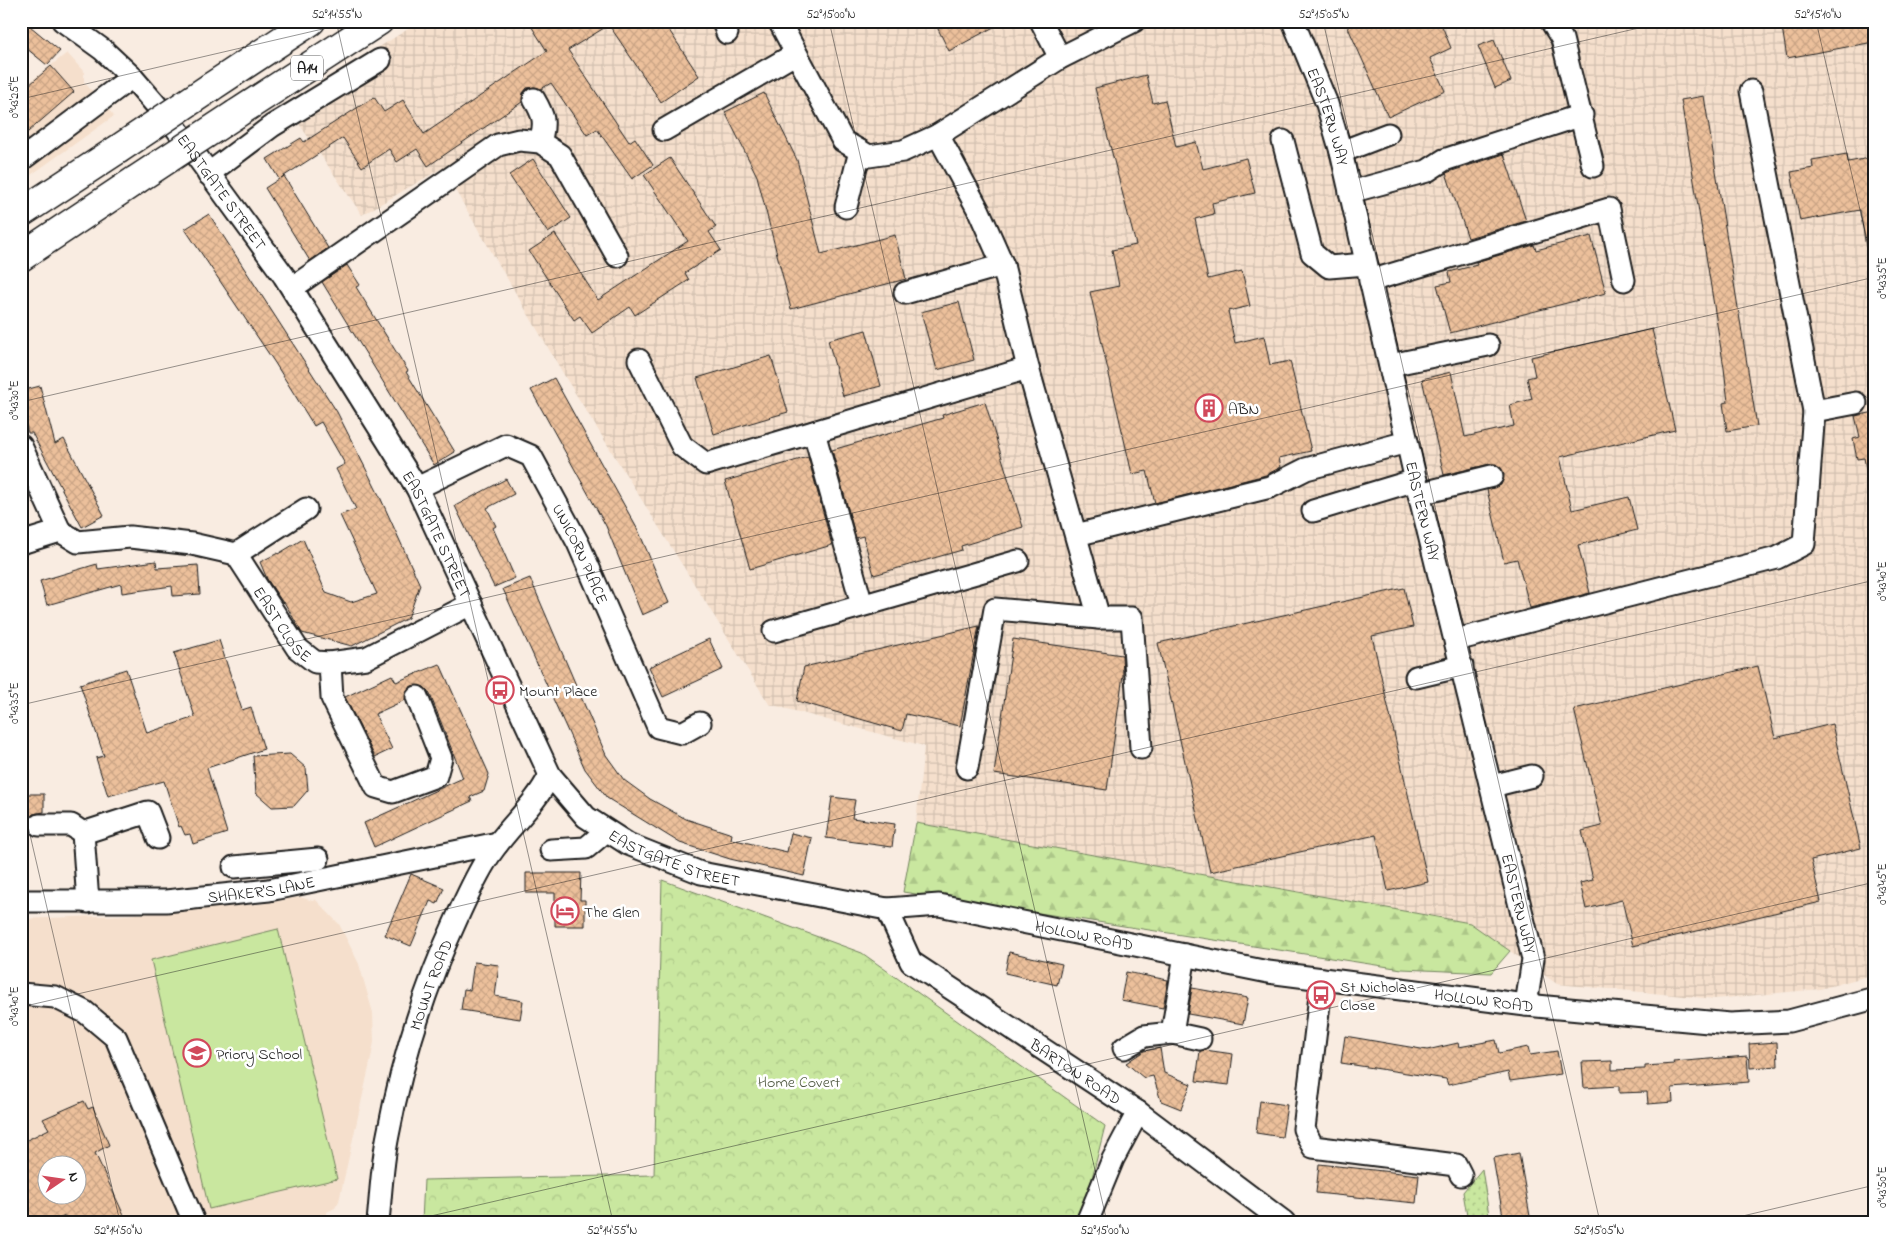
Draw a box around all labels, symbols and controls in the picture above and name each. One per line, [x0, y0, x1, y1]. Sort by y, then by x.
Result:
text: 52°14'55"N [312, 6, 362, 24]
text: 52°15'00"N [806, 6, 856, 24]
text: 52°15'05"N [1299, 6, 1349, 24]
text: 52°15'10"N [1794, 6, 1842, 24]
road number: A14 [291, 56, 323, 80]
street label: EASTERN WAY [1299, 64, 1354, 169]
text: 0°43'25"E [6, 76, 24, 118]
street label: EASTGATE STREET [170, 130, 271, 256]
text: 0°43'35"E [1874, 257, 1892, 299]
text: 0°43'30"E [6, 380, 24, 420]
building icon: ABN [1194, 393, 1224, 423]
place label: ABN [1228, 398, 1259, 422]
street label: EASTERN WAY [1398, 459, 1445, 565]
street label: EASTGATE STREET [395, 466, 476, 602]
street label: UNICORN PLACE [545, 500, 613, 609]
text: 0°43'40"E [1874, 561, 1892, 601]
street label: EAST CLOSE [246, 582, 316, 669]
bus stop icon: Mount Place [485, 675, 515, 705]
place label: Mount Place [519, 680, 598, 704]
text: 0°43'35"E [6, 682, 24, 724]
street label: EASTGATE STREET [603, 824, 742, 894]
street label: EASTERN WAY [1494, 851, 1541, 957]
text: 0°43'45"E [1874, 863, 1892, 905]
street label: SHAKER'S LANE [207, 871, 317, 910]
hotel icon: The Glen [550, 896, 580, 926]
place label: The Glen [584, 901, 640, 925]
street label: HOLLOW ROAD [1033, 915, 1135, 958]
street label: MOUNT ROAD [404, 936, 460, 1034]
place label: St Nicholas Close [1340, 976, 1415, 1018]
bus stop icon: St Nicholas Close [1306, 980, 1336, 1010]
street label: HOLLOW ROAD [1433, 983, 1534, 1020]
text: 0°43'40"E [6, 986, 24, 1026]
street label: BARTON ROAD [1024, 1033, 1125, 1112]
school or university icon: Priory School [182, 1038, 212, 1068]
place label: Priory School [216, 1043, 302, 1067]
park label: Home Covert [758, 1071, 841, 1095]
north arrow [38, 1156, 88, 1206]
text: 0°43'50"E [1874, 1166, 1892, 1208]
text: N [62, 1170, 84, 1184]
text: 52°14'50"N [93, 1222, 143, 1240]
text: 52°14'55"N [587, 1222, 637, 1240]
text: 52°15'00"N [1080, 1222, 1130, 1240]
text: 52°15'05"N [1574, 1222, 1624, 1240]

